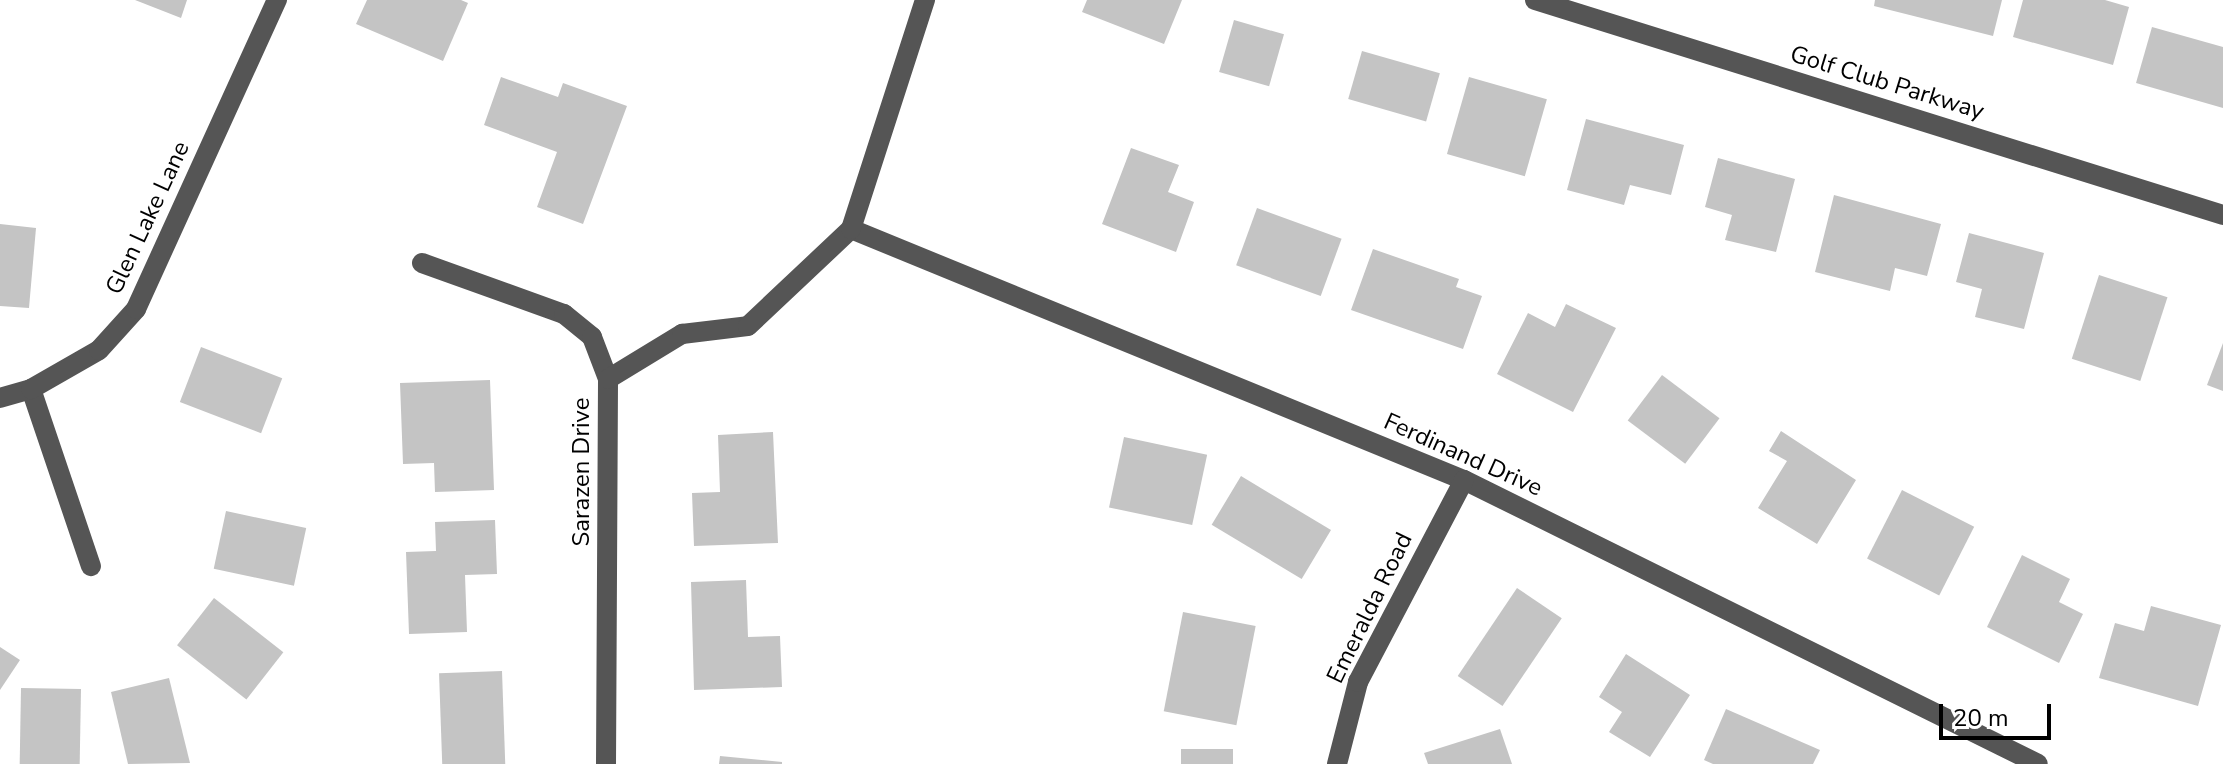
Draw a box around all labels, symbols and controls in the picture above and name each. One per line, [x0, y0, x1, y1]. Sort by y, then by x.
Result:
street label: Golf Club Parkway [1787, 40, 1987, 126]
street label: Glen Lake Lane [100, 137, 196, 299]
street label: Sarazen Drive [568, 397, 596, 547]
street label: Ferdinand Drive [1379, 407, 1547, 503]
street label: Emeralda Road [1321, 528, 1419, 688]
scale bar [1943, 688, 2055, 738]
text: 20 m [1953, 702, 2009, 734]

